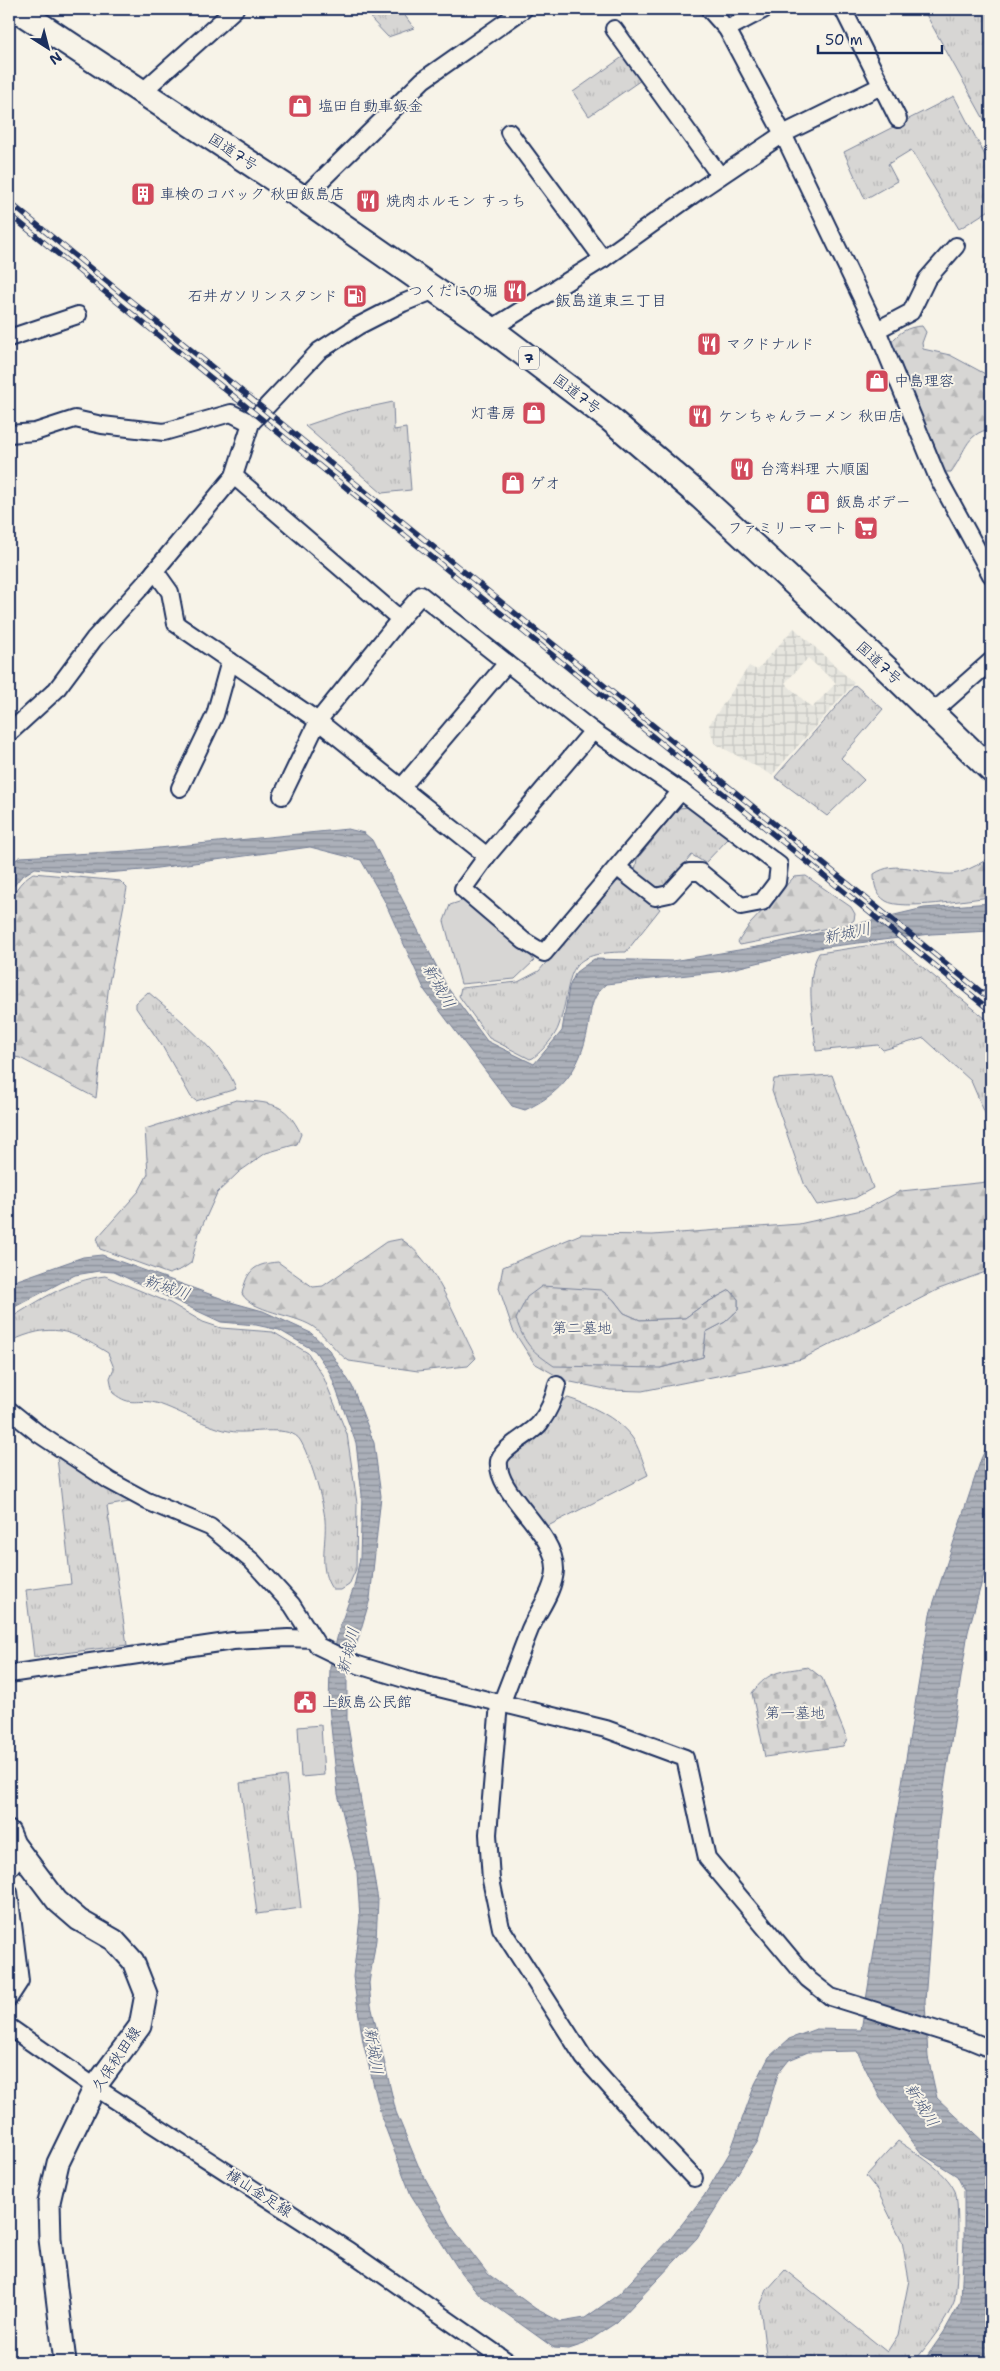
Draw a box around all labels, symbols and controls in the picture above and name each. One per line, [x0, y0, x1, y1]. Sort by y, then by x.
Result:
north arrow [22, 22, 72, 72]
scale bar [818, 22, 941, 54]
text: 50 m [825, 30, 863, 50]
text: N [46, 48, 65, 69]
shop icon: 塩田自動車鈑金 [287, 93, 313, 119]
place label: 塩田自動車鈑金 [318, 96, 423, 116]
street label: 国道7号 [204, 128, 262, 176]
building icon: 車検のコバック 秋田飯島店 [130, 181, 156, 207]
place label: 車検のコバック 秋田飯島店 [160, 184, 345, 204]
restaurant icon: 焼肉ホルモン すっち [355, 188, 381, 214]
place label: 焼肉ホルモン すっち [386, 191, 526, 211]
restaurant icon: つくだにの堀 [502, 278, 528, 304]
place label: つくだにの堀 [408, 281, 498, 301]
fuel station icon: 石井ガソリンスタンド [342, 283, 368, 309]
place label: 石井ガソリンスタンド [188, 286, 338, 306]
district label: 飯島道東三丁目 [555, 290, 667, 311]
restaurant icon: マクドナルド [696, 331, 722, 357]
place label: マクドナルド [726, 334, 815, 354]
road number: 7 [519, 346, 539, 369]
shop icon: 中島理容 [864, 368, 890, 394]
street label: 国道7号 [549, 369, 605, 419]
place label: 中島理容 [894, 371, 954, 391]
shop icon: 灯書房 [521, 400, 547, 426]
place label: 灯書房 [471, 403, 516, 423]
restaurant icon: ケンちゃんラーメン 秋田店 [687, 403, 713, 429]
place label: ケンちゃんラーメン 秋田店 [718, 406, 903, 426]
restaurant icon: 台湾料理 六順園 [729, 456, 755, 482]
place label: 台湾料理 六順園 [760, 459, 870, 479]
shop icon: ゲオ [500, 470, 526, 496]
place label: ゲオ [530, 473, 560, 493]
shop icon: 飯島ボデー [805, 489, 831, 515]
place label: 飯島ボデー [836, 492, 911, 512]
supermarket icon: ファミリーマート [853, 515, 879, 541]
place label: ファミリーマート [728, 518, 848, 538]
street label: 国道7号 [852, 637, 906, 689]
water label: 新城川 [821, 918, 873, 948]
water label: 新城川 [418, 960, 460, 1012]
water label: 新城川 [141, 1269, 193, 1305]
park label: 第二墓地 [552, 1318, 612, 1338]
water label: 新城川 [332, 1625, 364, 1677]
public building icon: 上飯島公民館 [292, 1689, 318, 1715]
place label: 上飯島公民館 [322, 1692, 412, 1712]
park label: 第一墓地 [765, 1703, 825, 1723]
street label: 久保秋田線 [87, 2022, 145, 2096]
water label: 新城川 [360, 2026, 388, 2076]
water label: 新城川 [900, 2079, 944, 2131]
street label: 横山金足線 [222, 2164, 296, 2222]

